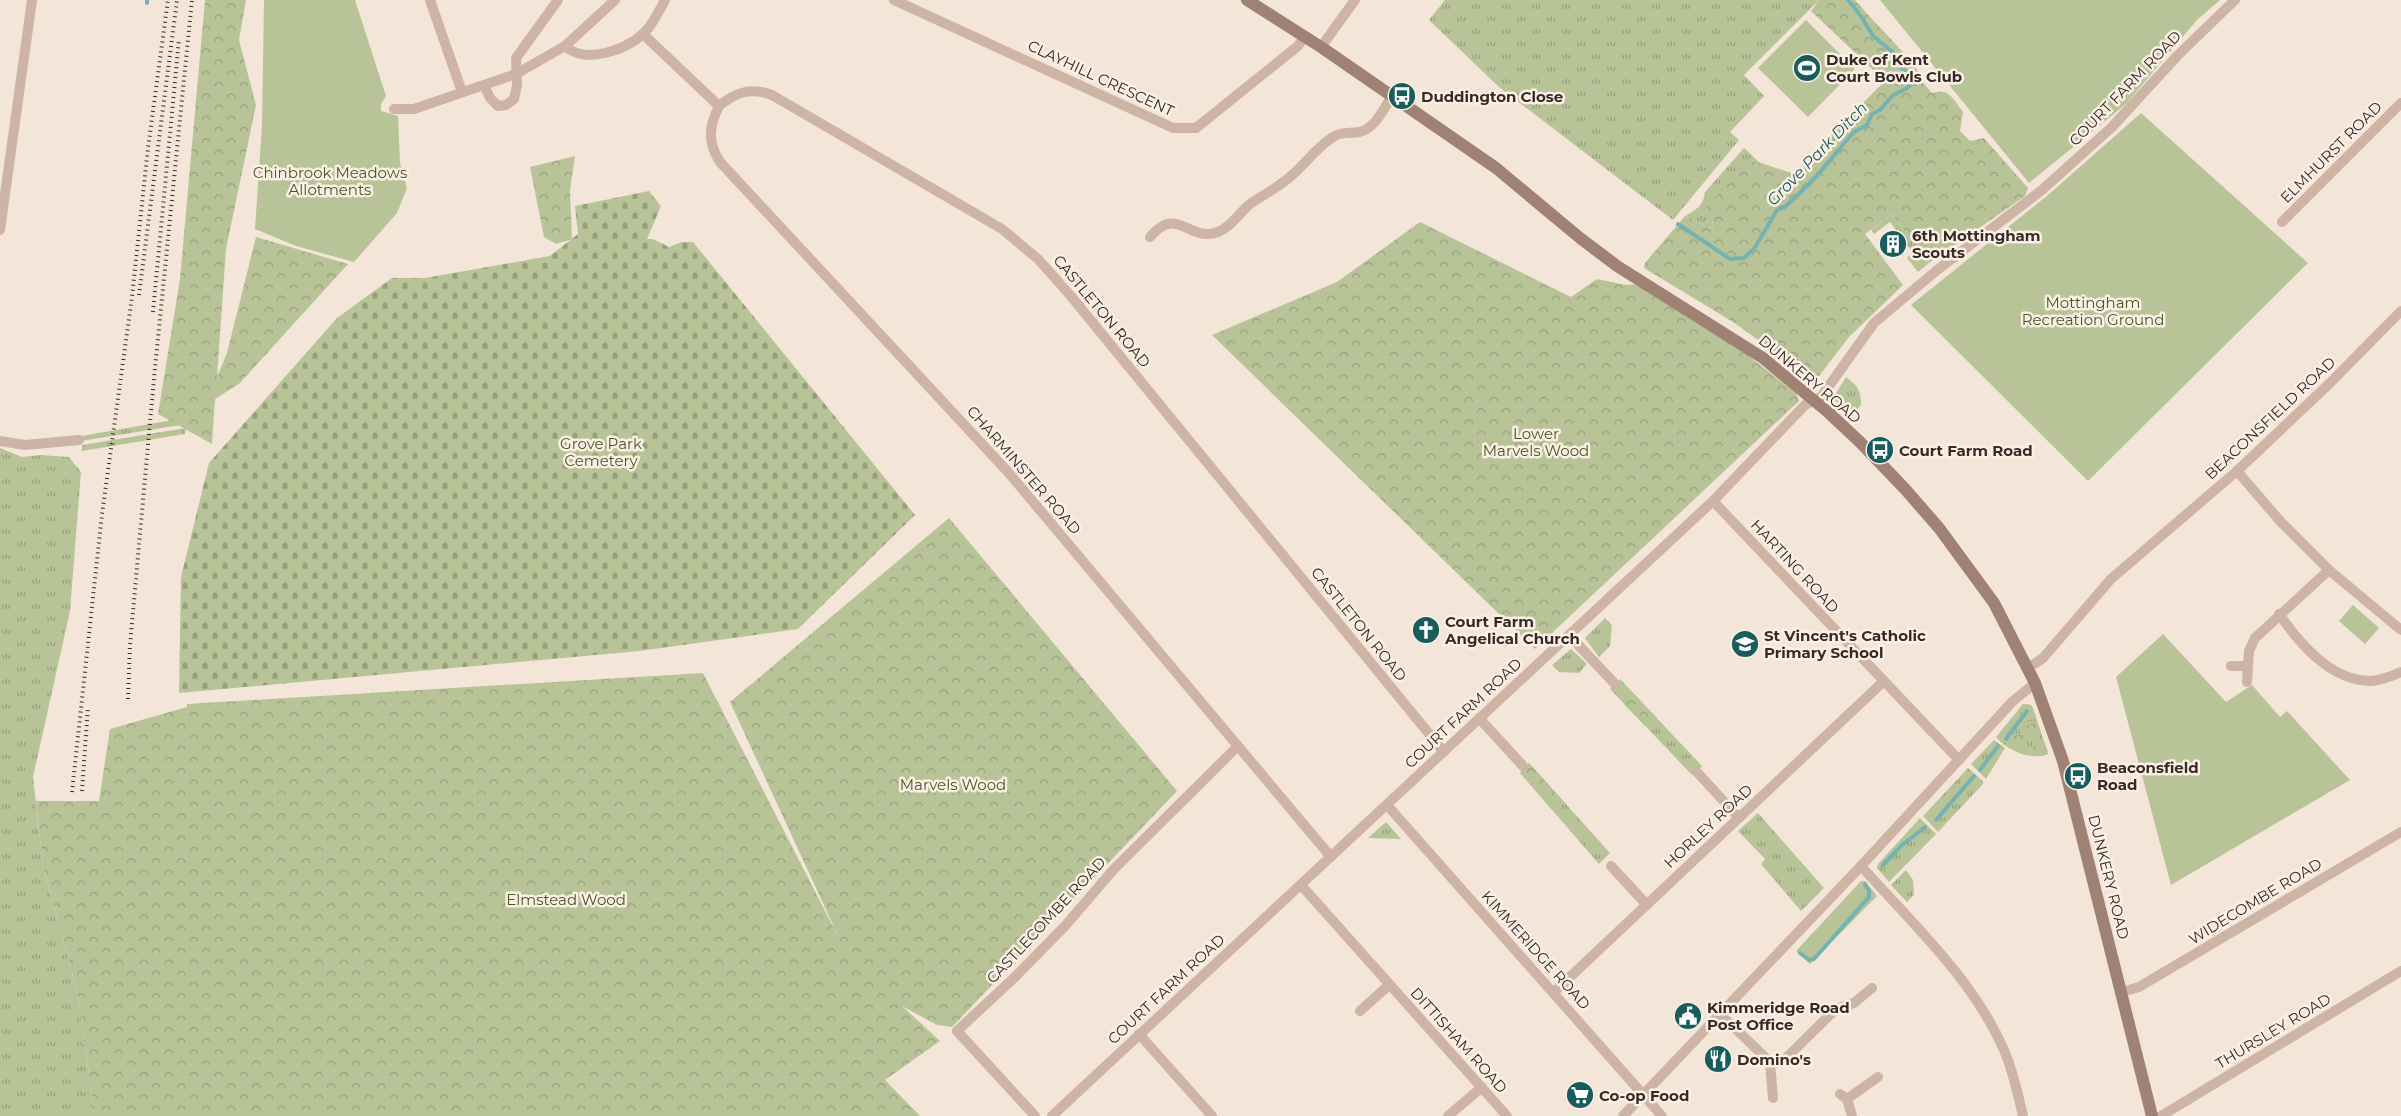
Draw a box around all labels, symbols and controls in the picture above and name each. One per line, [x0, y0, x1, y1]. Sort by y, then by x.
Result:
street label: COURT FARM ROAD [2065, 26, 2185, 150]
street label: CLAYHILL CRESCENT [1025, 36, 1178, 120]
place label: Duke of Kent Court Bowls Club [1826, 50, 1962, 86]
sports icon: Duke of Kent Court Bowls Club [1792, 53, 1822, 83]
bus stop icon: Duddington Close [1387, 81, 1417, 111]
place label: Duddington Close [1421, 87, 1563, 106]
street label: ELMHURST ROAD [2276, 97, 2386, 207]
water label: Grove Park Ditch [1763, 98, 1871, 210]
park label: Chinbrook Meadows Allotments [253, 163, 407, 199]
place label: 6th Mottingham Scouts [1912, 226, 2041, 262]
building icon: 6th Mottingham Scouts [1878, 229, 1908, 259]
street label: CASTLETON ROAD [1049, 251, 1155, 371]
park label: Mottingham Recreation Ground [2022, 293, 2164, 329]
street label: DUNKERY ROAD [1755, 331, 1865, 427]
street label: BEACONSFIELD ROAD [2201, 352, 2339, 484]
street label: CHARMINSTER ROAD [963, 402, 1085, 538]
park label: Lower Marvels Wood [1483, 424, 1589, 460]
park label: Grove Park Cemetery [560, 434, 642, 470]
bus stop icon: Court Farm Road [1865, 435, 1895, 465]
place label: Court Farm Road [1899, 441, 2033, 460]
street label: HARTING ROAD [1747, 515, 1843, 617]
street label: CASTLETON ROAD [1307, 563, 1411, 685]
place label: Court Farm Angelical Church [1444, 612, 1580, 648]
church icon: Court Farm Angelical Church [1411, 615, 1441, 645]
place label: St Vincent's Catholic Primary School [1764, 626, 1926, 662]
school or university icon: St Vincent's Catholic Primary School [1730, 629, 1760, 659]
street label: COURT FARM ROAD [1401, 654, 1525, 772]
place label: Beaconsfield Road [2097, 758, 2199, 794]
bus stop icon: Beaconsfield Road [2063, 761, 2093, 791]
park label: Marvels Wood [900, 775, 1006, 794]
street label: HORLEY ROAD [1660, 780, 1756, 872]
street label: DUNKERY ROAD [2084, 813, 2134, 941]
street label: CASTLECOMBE ROAD [982, 853, 1110, 987]
street label: WIDECOMBE ROAD [2185, 854, 2325, 948]
street label: KIMMERIDGE ROAD [1478, 887, 1594, 1013]
park label: Elmstead Wood [506, 890, 626, 909]
street label: COURT FARM ROAD [1104, 930, 1228, 1048]
street label: DITTISHAM ROAD [1407, 983, 1511, 1097]
street label: THURSLEY ROAD [2212, 989, 2334, 1073]
place label: Kimmeridge Road Post Office [1707, 998, 1850, 1034]
public building icon: Kimmeridge Road Post Office [1673, 1001, 1703, 1031]
restaurant icon: Domino's [1703, 1044, 1733, 1074]
place label: Domino's [1737, 1050, 1811, 1069]
supermarket icon: Co-op Food [1565, 1080, 1595, 1110]
place label: Co-op Food [1599, 1086, 1689, 1105]

